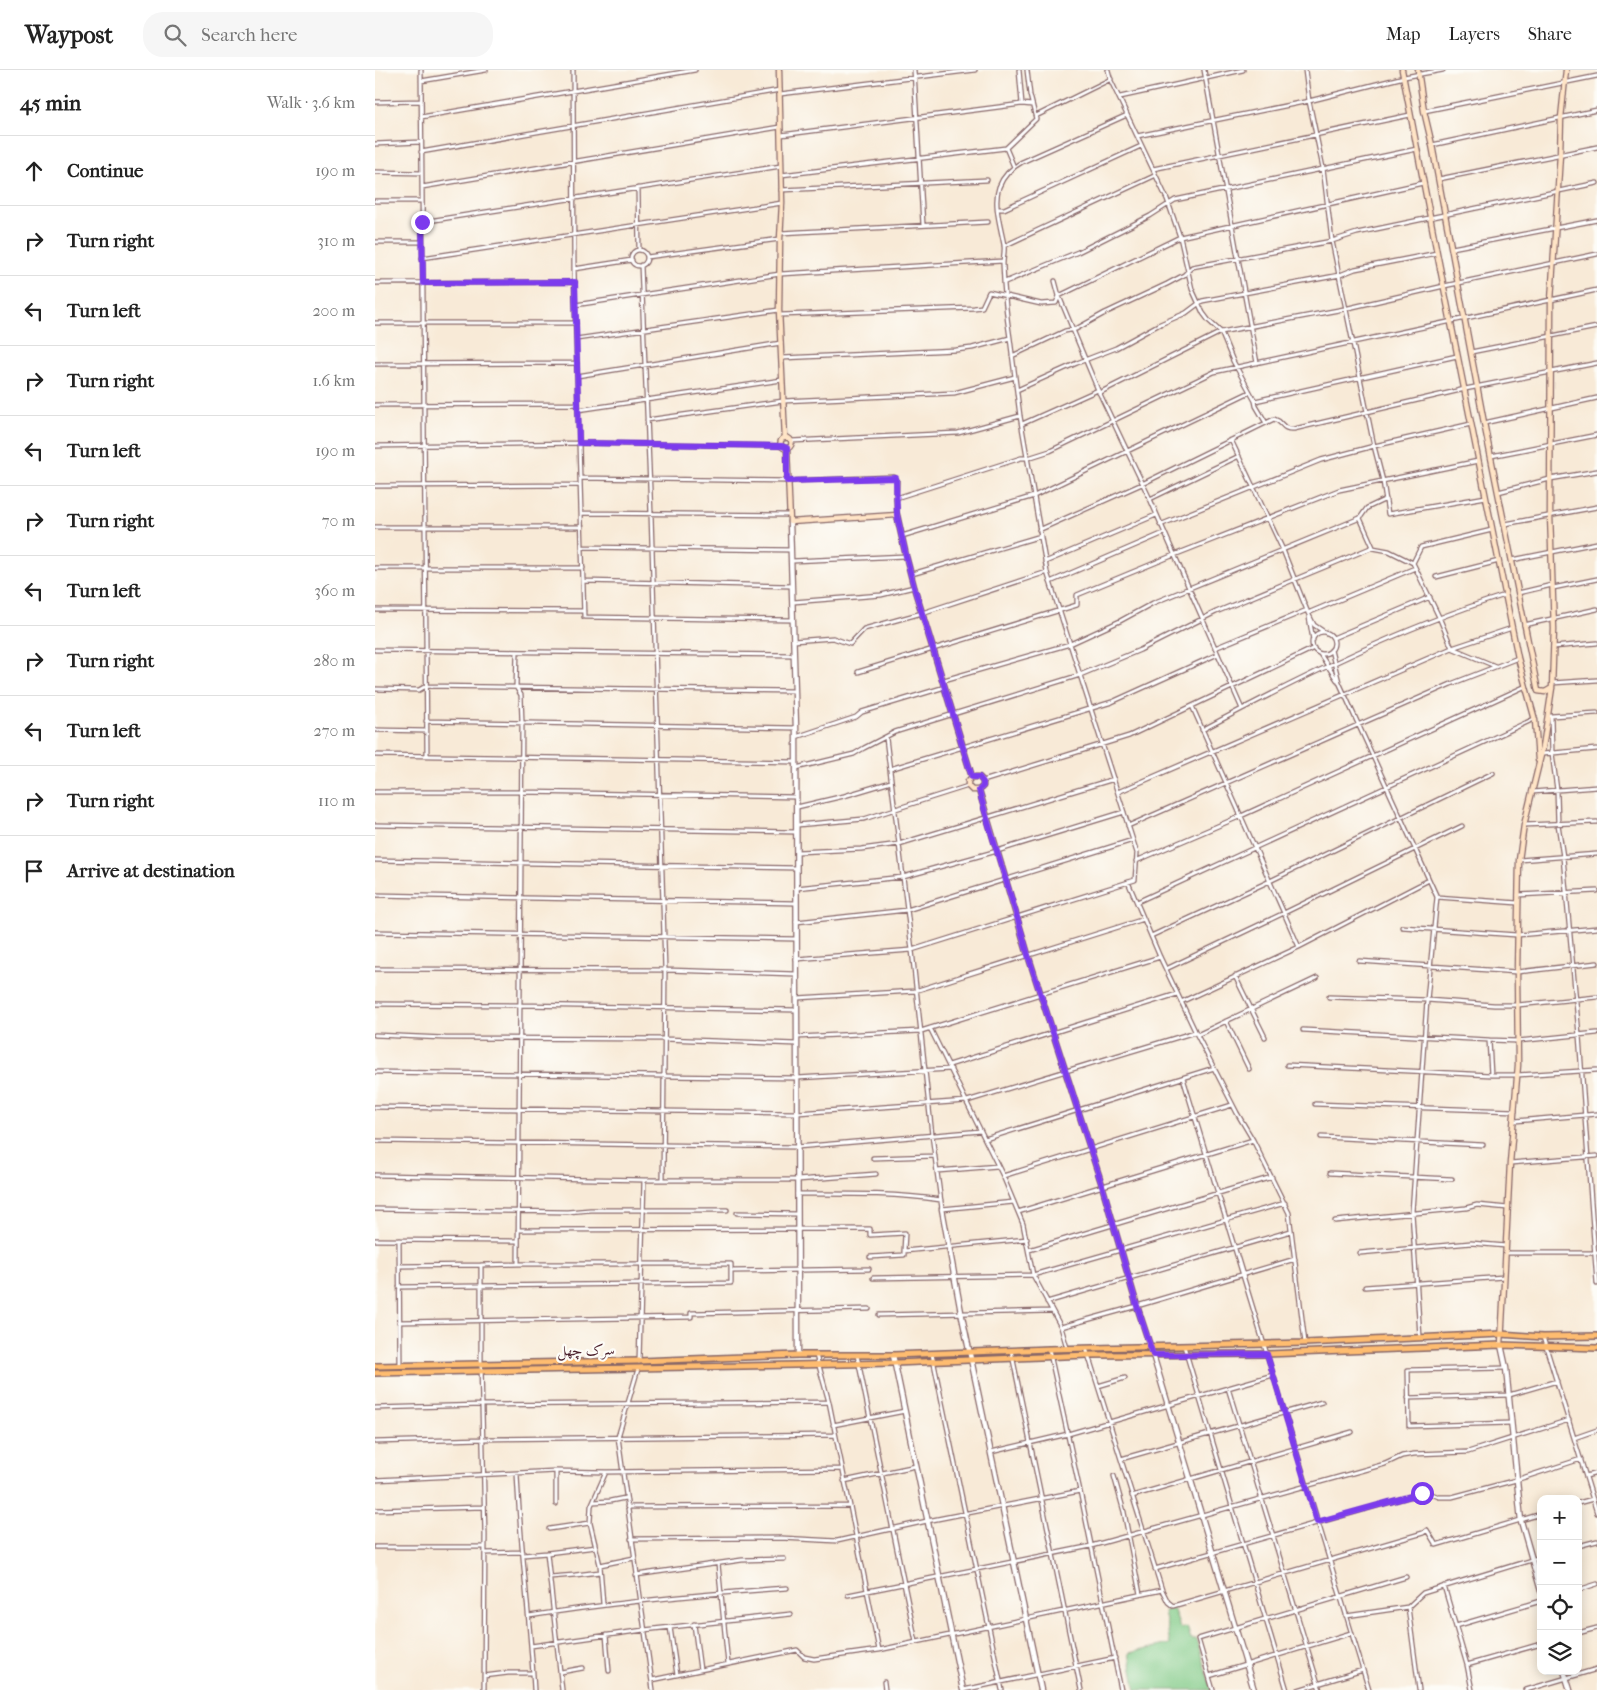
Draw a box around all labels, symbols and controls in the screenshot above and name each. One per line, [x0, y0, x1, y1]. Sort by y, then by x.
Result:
search box [143, 12, 493, 57]
text: Waypost [25, 21, 113, 49]
icon: search [161, 21, 189, 49]
text: Search here [201, 24, 297, 46]
text: Map [1386, 24, 1420, 45]
text: Layers [1448, 24, 1500, 45]
text: Share [1528, 24, 1572, 45]
text: 45 min [20, 91, 81, 115]
text: Walk · 3.6 km [267, 93, 355, 112]
icon: ahead [20, 157, 48, 185]
text: Continue [67, 160, 143, 182]
text: 190 m [315, 161, 355, 180]
route end [411, 211, 434, 234]
icon: right [20, 227, 48, 255]
text: Turn right [67, 230, 154, 252]
text: 310 m [317, 231, 355, 250]
icon: left [20, 297, 48, 325]
text: Turn left [67, 300, 141, 322]
text: 200 m [312, 301, 355, 320]
icon: right [20, 367, 48, 395]
text: Turn right [67, 370, 154, 392]
text: 1.6 km [313, 371, 355, 390]
icon: left [20, 437, 48, 465]
text: Turn left [67, 440, 141, 462]
text: 190 m [315, 441, 355, 460]
icon: right [20, 507, 48, 535]
text: Turn right [67, 510, 154, 532]
text: 70 m [322, 511, 355, 530]
icon: left [20, 577, 48, 605]
text: Turn left [67, 580, 141, 602]
text: 360 m [314, 581, 355, 600]
icon: right [20, 647, 48, 675]
text: Turn right [67, 650, 154, 672]
text: 280 m [313, 651, 355, 670]
icon: left [20, 717, 48, 745]
text: Turn left [67, 720, 141, 742]
text: 270 m [314, 721, 355, 740]
icon: right [20, 787, 48, 815]
text: Turn right [67, 790, 154, 812]
text: 110 m [318, 791, 355, 810]
icon: arrive [20, 857, 48, 885]
text: Arrive at destination [67, 860, 235, 882]
street label: سرک چهل [557, 1340, 615, 1362]
route start [1411, 1482, 1434, 1505]
map controls [1537, 1495, 1582, 1675]
button: + [1537, 1495, 1582, 1540]
button: − [1537, 1540, 1582, 1585]
button: locate [1537, 1585, 1582, 1630]
button: layers [1537, 1630, 1582, 1675]

